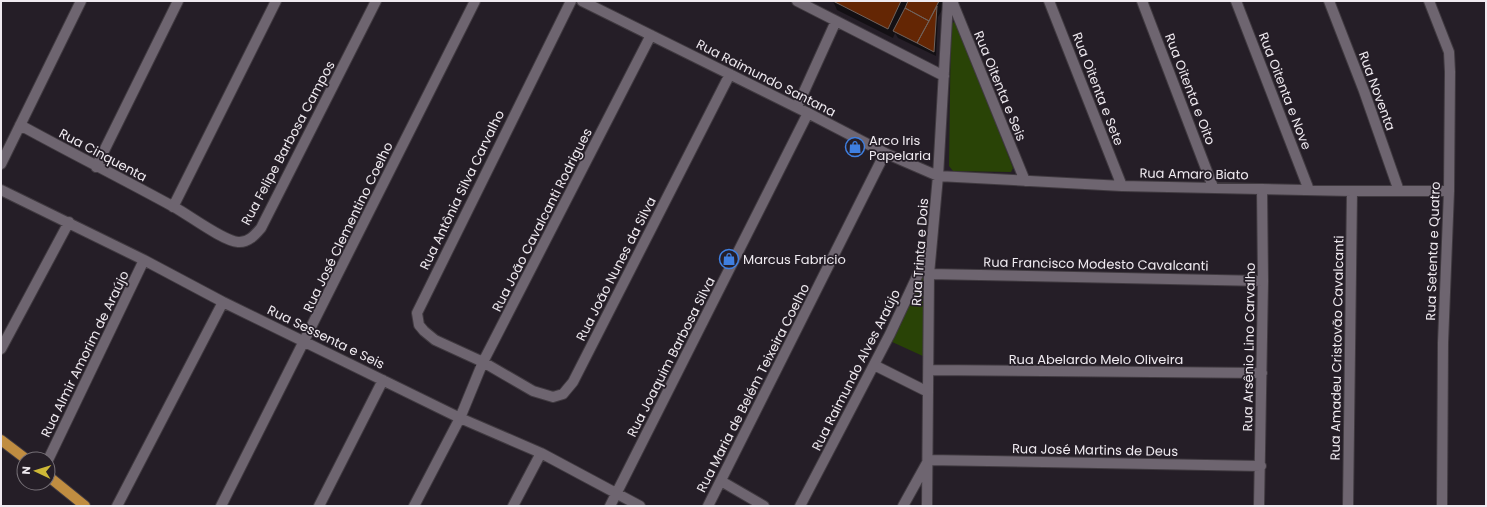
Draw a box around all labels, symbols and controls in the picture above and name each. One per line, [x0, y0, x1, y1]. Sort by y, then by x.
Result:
street label: Rua Oitenta e Seis [969, 28, 1031, 144]
street label: Rua Oitenta e Sete [1068, 30, 1128, 148]
street label: Rua Oitenta e Nove [1254, 30, 1316, 152]
street label: Rua Oitenta e Oito [1160, 31, 1220, 147]
street label: Rua Raimundo Santana [693, 34, 839, 122]
street label: Rua Noventa [1354, 49, 1400, 133]
street label: Rua Felipe Barbosa Campos [236, 57, 340, 229]
street label: Rua Antônia Silva Carvalho [415, 107, 509, 273]
street label: Rua Cinquenta [56, 124, 150, 186]
street label: Rua João Cavalcanti Rodrigues [487, 125, 597, 315]
place label: Arco Iris Papelaria [869, 131, 931, 165]
shop icon: Arco Iris Papelaria [844, 136, 866, 158]
street label: Rua José Clementino Coelho [298, 139, 398, 315]
street label: Rua Amaro Biato [1139, 164, 1249, 184]
street label: Rua Setenta e Quatro [1421, 181, 1445, 321]
street label: Rua João Nunes da Silva [571, 194, 661, 344]
street label: Rua Trinta e Dois [907, 197, 933, 306]
street label: Rua Amadeu Cristovão Cavalcanti [1326, 235, 1348, 461]
shop icon: Marcus Fabricio [718, 248, 740, 270]
place label: Marcus Fabricio [743, 250, 846, 269]
street label: Rua Francisco Modesto Cavalcanti [983, 253, 1209, 275]
street label: Rua Arsênio Lino Carvalho [1238, 262, 1260, 432]
street label: Rua Almir Amorim de Araújo [36, 267, 134, 441]
street label: Rua Joaquim Barbosa Silva [622, 274, 720, 440]
street label: Rua Maria de Belém Teixeira Coelho [692, 280, 814, 496]
street label: Rua Raimundo Alves Araújo [807, 286, 905, 454]
street label: Rua Sessenta e Seis [264, 300, 388, 374]
street label: Rua Abelardo Melo Oliveira [1009, 350, 1183, 369]
street label: Rua José Martins de Deus [1012, 439, 1178, 461]
north arrow [16, 451, 56, 491]
text: N [18, 466, 34, 475]

